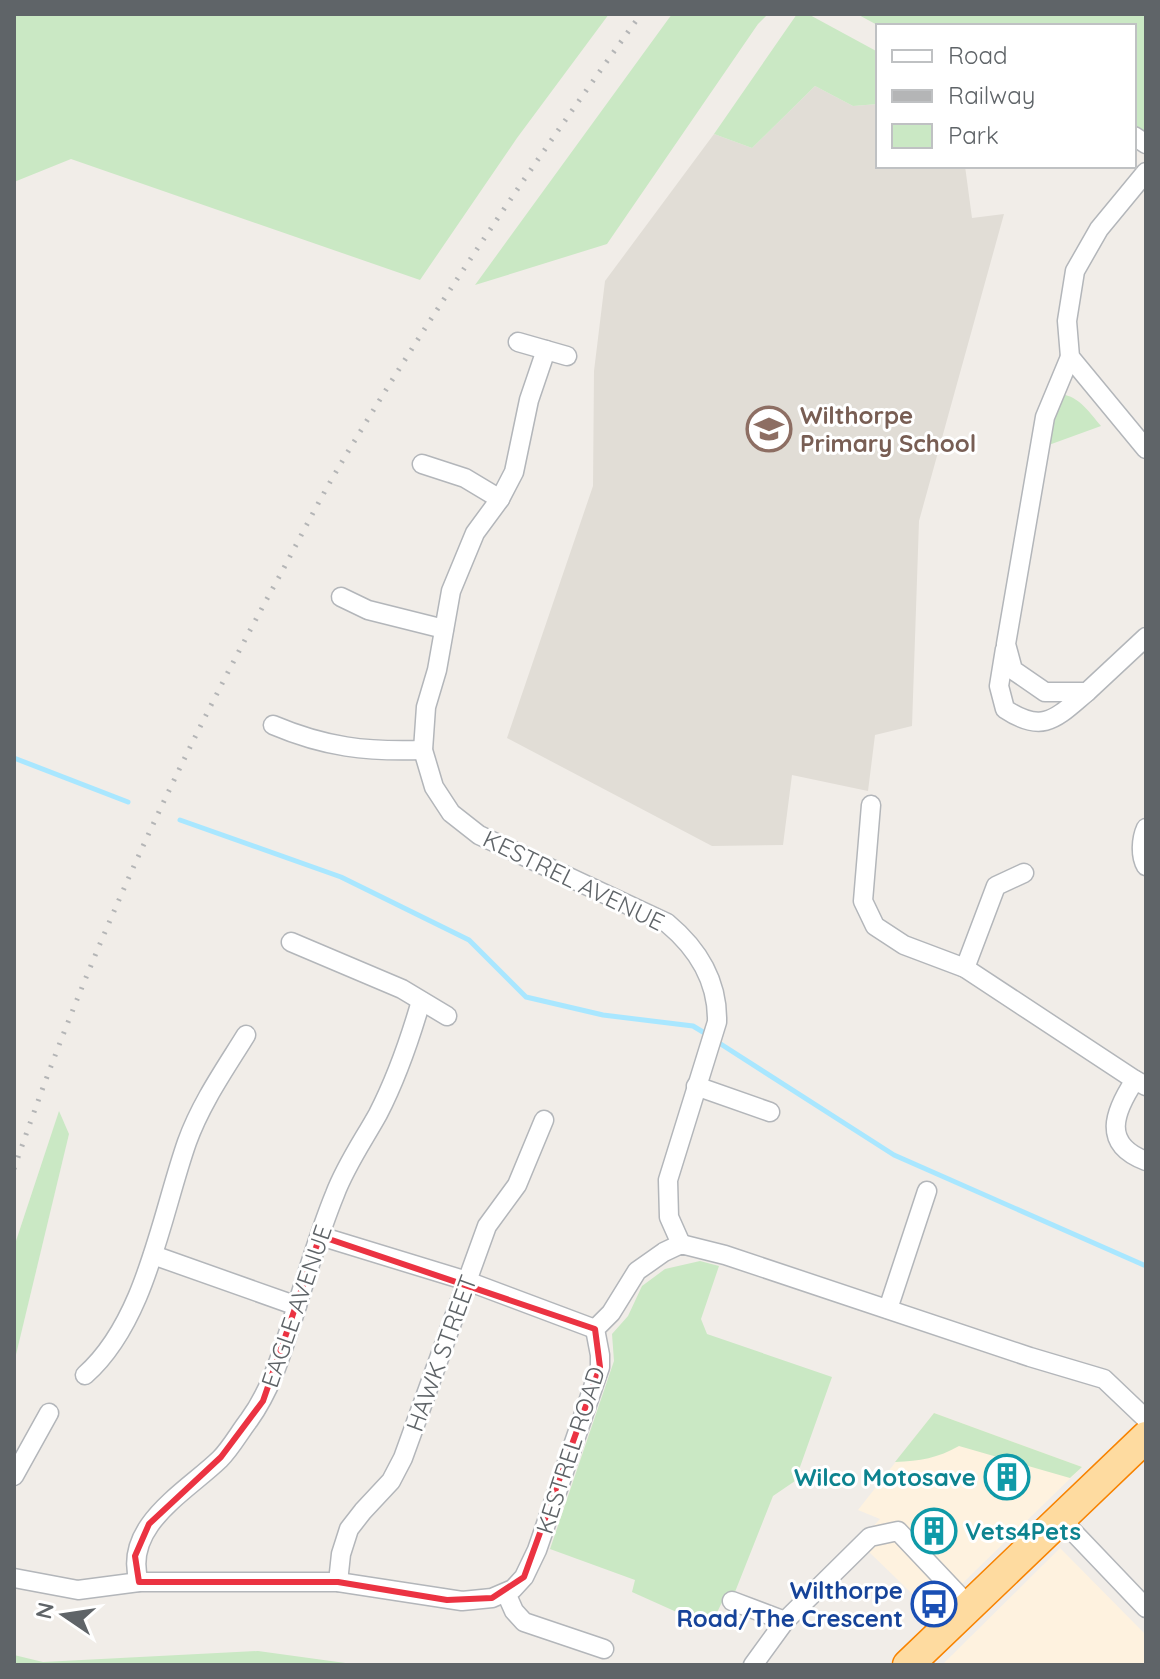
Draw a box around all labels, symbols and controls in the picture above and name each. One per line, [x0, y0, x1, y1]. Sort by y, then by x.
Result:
legend [876, 24, 1136, 168]
text: Road [948, 40, 1008, 70]
text: Railway [948, 80, 1035, 110]
text: Park [948, 120, 999, 150]
place label: Wilthorpe Primary School [800, 400, 976, 458]
school or university icon: Wilthorpe Primary School [745, 405, 793, 453]
street label: KESTREL AVENUE [478, 823, 670, 937]
street label: EAGLE AVENUE [254, 1221, 338, 1391]
street label: HAWK STREET [399, 1271, 483, 1435]
street label: KESTREL ROAD [529, 1363, 611, 1537]
building icon: Wilco Motosave [983, 1453, 1031, 1501]
place label: Wilco Motosave [794, 1462, 976, 1492]
building icon: Vets4Pets [910, 1507, 958, 1555]
place label: Vets4Pets [965, 1516, 1081, 1546]
north arrow [24, 1575, 104, 1655]
place label: Wilthorpe Road/The Crescent [676, 1575, 903, 1633]
bus stop icon: Wilthorpe Road/The Crescent [910, 1580, 958, 1628]
text: N [29, 1599, 60, 1622]

